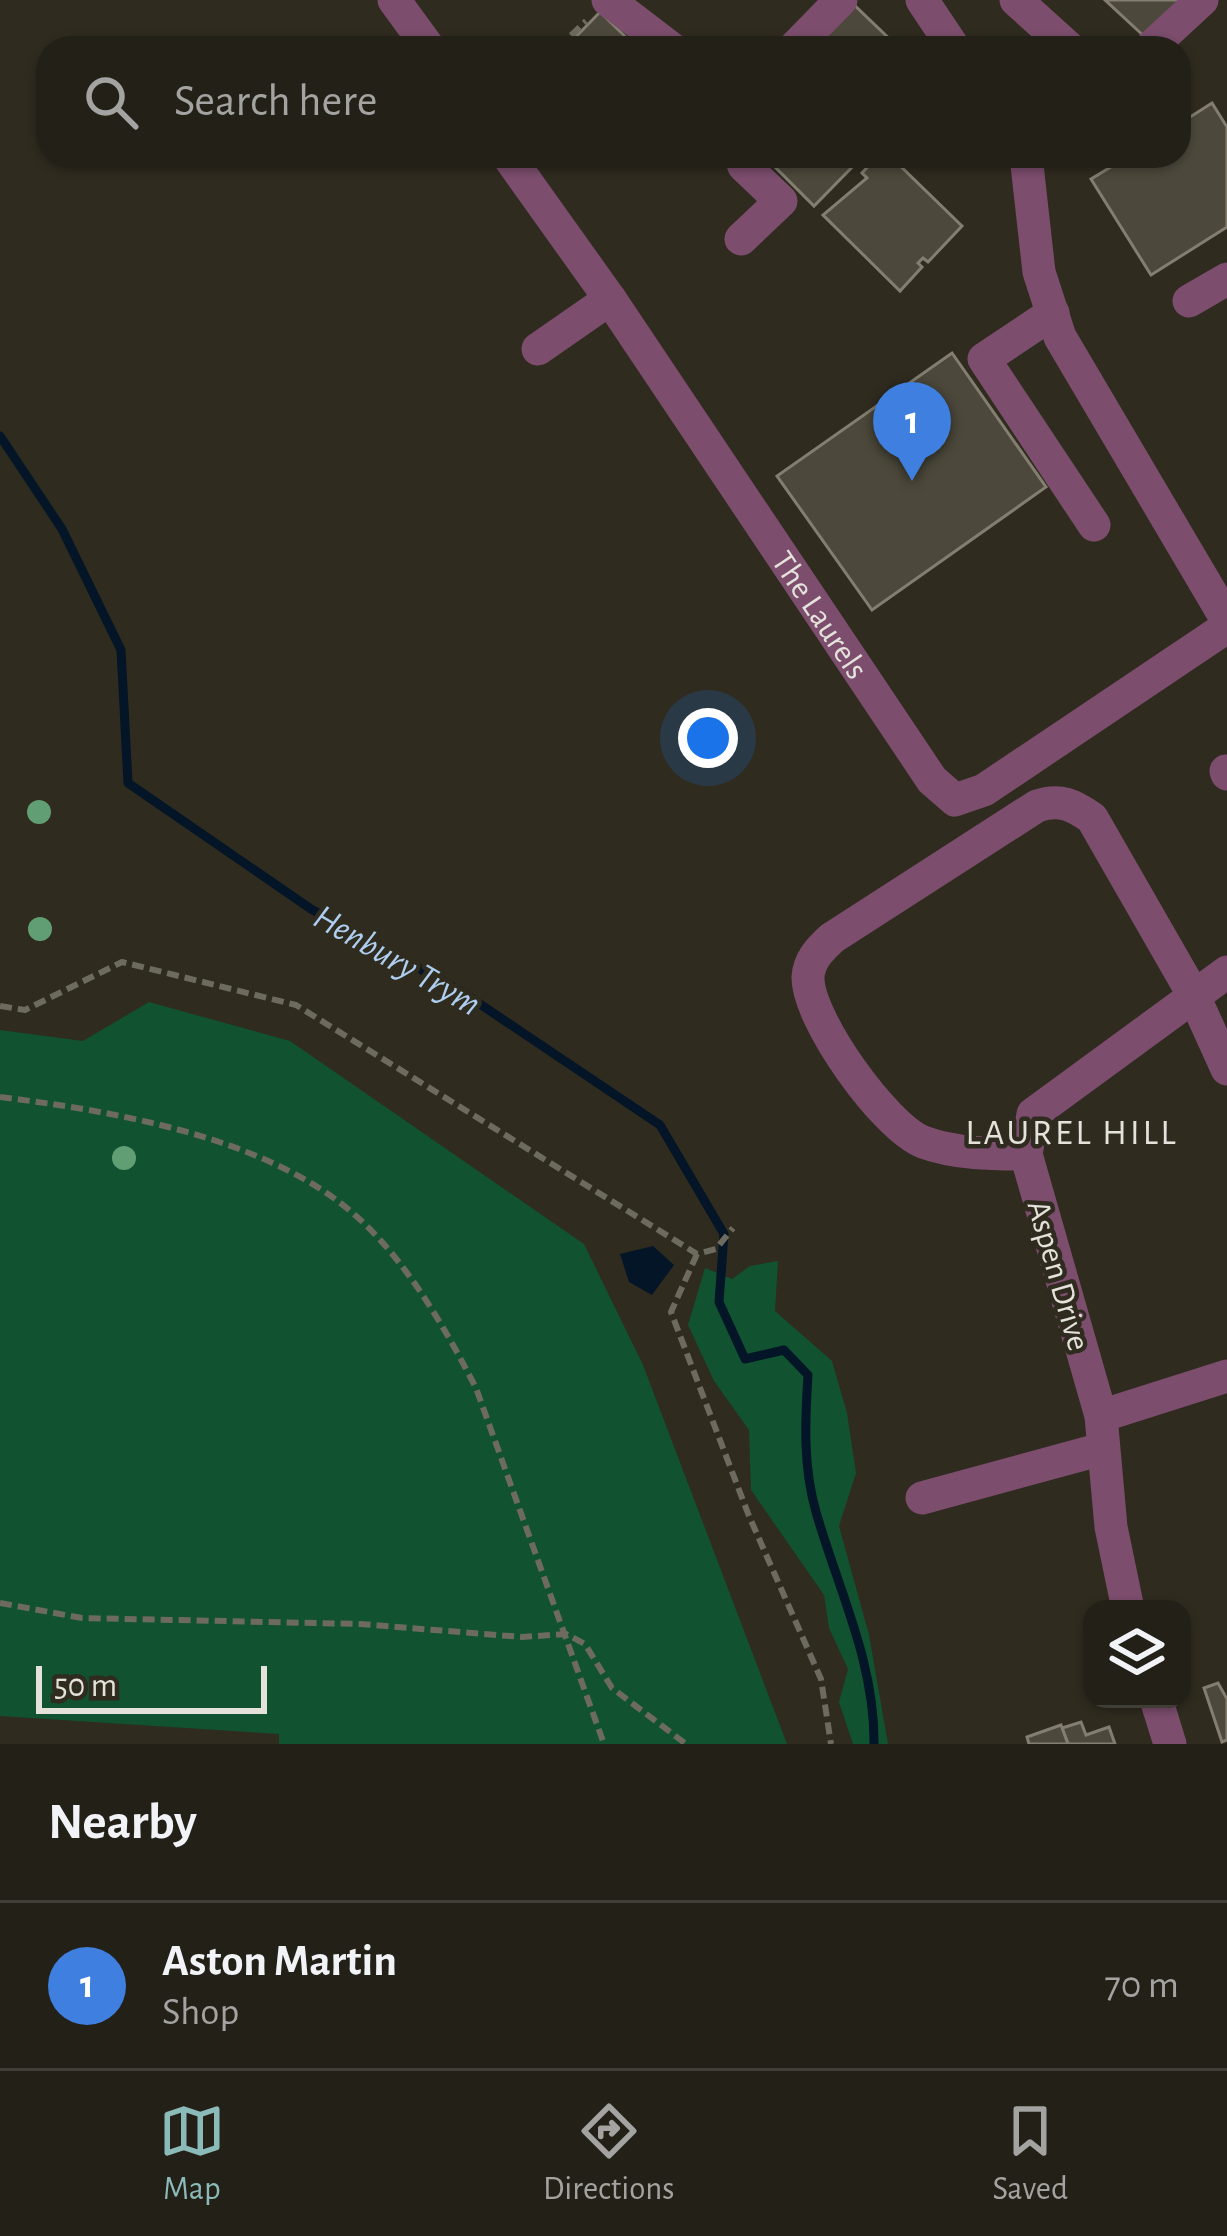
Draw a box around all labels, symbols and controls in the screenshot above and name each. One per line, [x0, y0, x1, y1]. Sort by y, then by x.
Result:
search box [36, 36, 1191, 168]
icon: search [78, 69, 144, 135]
text: Search here [174, 79, 377, 124]
pin: 1 [873, 382, 951, 481]
street label: The Laurels [765, 546, 873, 685]
your location [678, 708, 738, 768]
water label: Henbury Trym [308, 899, 486, 1023]
district label: LAUREL HILL [965, 1115, 1179, 1151]
street label: Aspen Drive [1020, 1197, 1095, 1354]
map controls [1083, 1600, 1191, 1708]
button: layers [1083, 1600, 1191, 1708]
scale bar [36, 1660, 267, 1713]
text: 50 m [54, 1670, 117, 1703]
text: Nearby [48, 1797, 197, 1848]
text: Aston Martin [162, 1939, 397, 1984]
text: 1 [80, 1966, 94, 2005]
text: 70 m [1105, 1966, 1179, 2005]
text: Shop [162, 1993, 239, 2032]
tab: Map [159, 2098, 225, 2210]
tab: Directions [543, 2098, 674, 2210]
tab: Saved [992, 2098, 1068, 2210]

